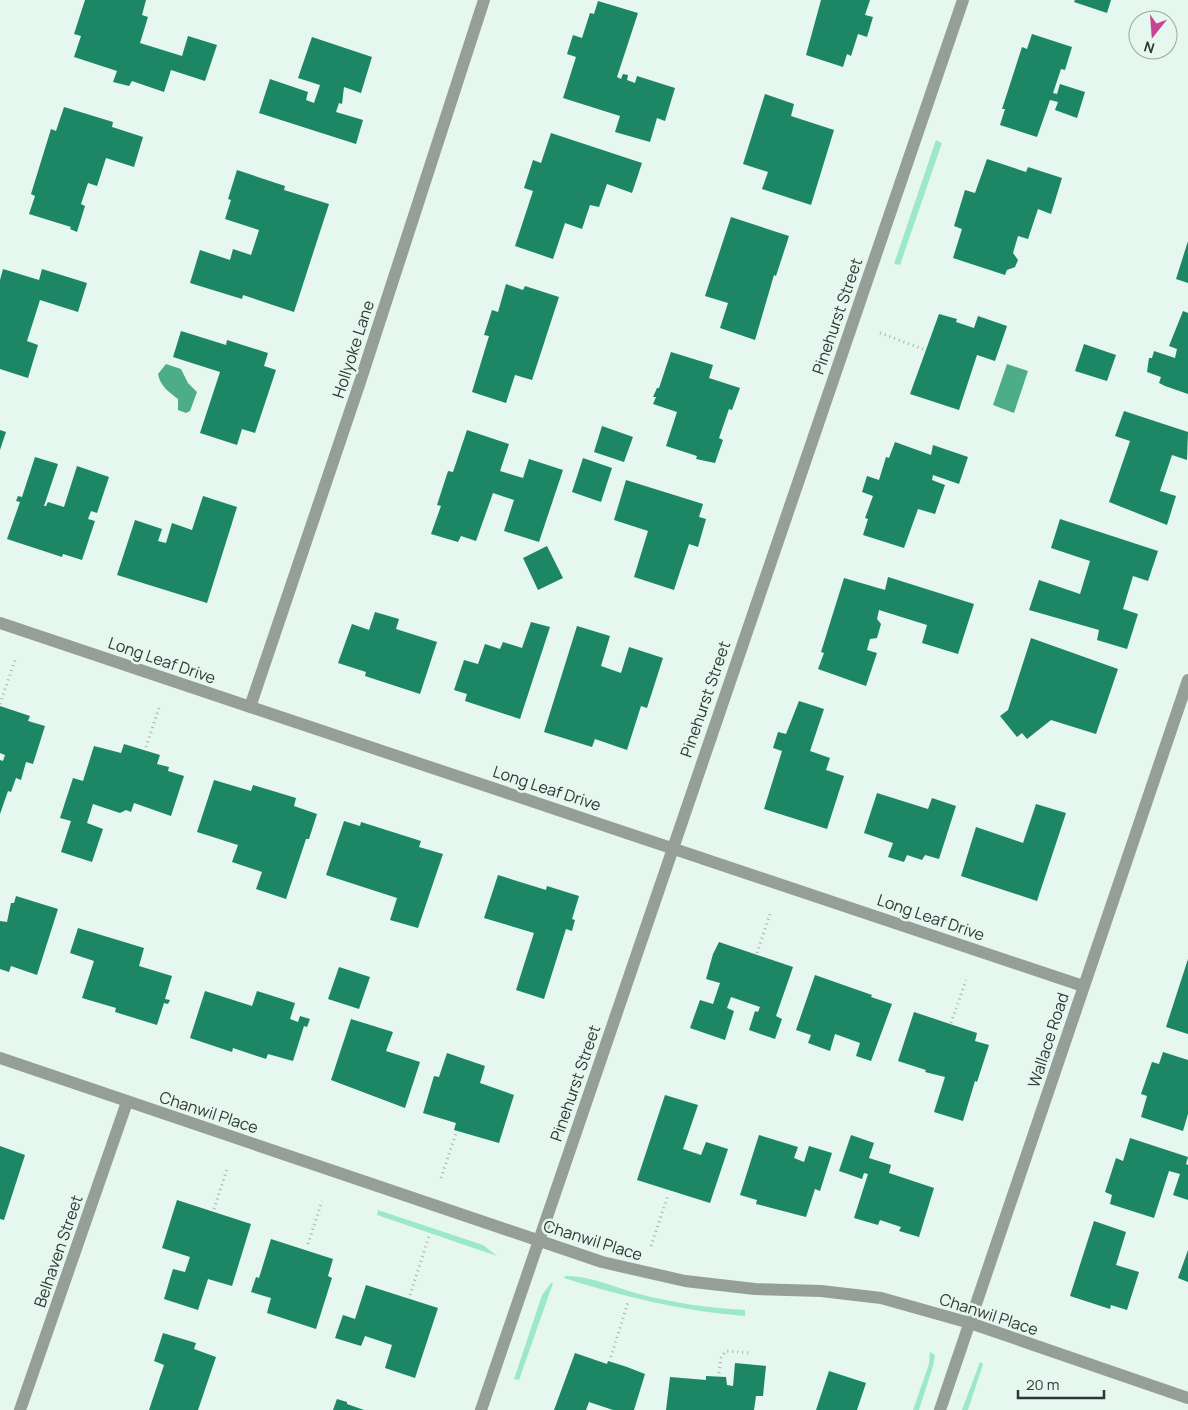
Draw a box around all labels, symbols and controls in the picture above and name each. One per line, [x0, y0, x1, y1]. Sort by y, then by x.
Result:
north arrow [1128, 10, 1178, 60]
text: N [1141, 37, 1157, 58]
street label: Pinehurst Street [807, 255, 867, 377]
street label: Hollyoke Lane [327, 297, 379, 401]
street label: Long Leaf Drive [105, 631, 219, 689]
street label: Pinehurst Street [675, 638, 735, 760]
street label: Long Leaf Drive [490, 760, 604, 816]
street label: Long Leaf Drive [874, 888, 988, 946]
street label: Wallace Road [1022, 990, 1074, 1090]
street label: Pinehurst Street [545, 1022, 605, 1144]
street label: Chanwil Place [157, 1086, 261, 1138]
street label: Belhaven Street [28, 1192, 88, 1310]
street label: Chanwil Place [541, 1214, 645, 1266]
street label: Chanwil Place [937, 1288, 1041, 1340]
scale bar [1018, 1368, 1104, 1400]
text: 20 m [1026, 1374, 1059, 1395]

